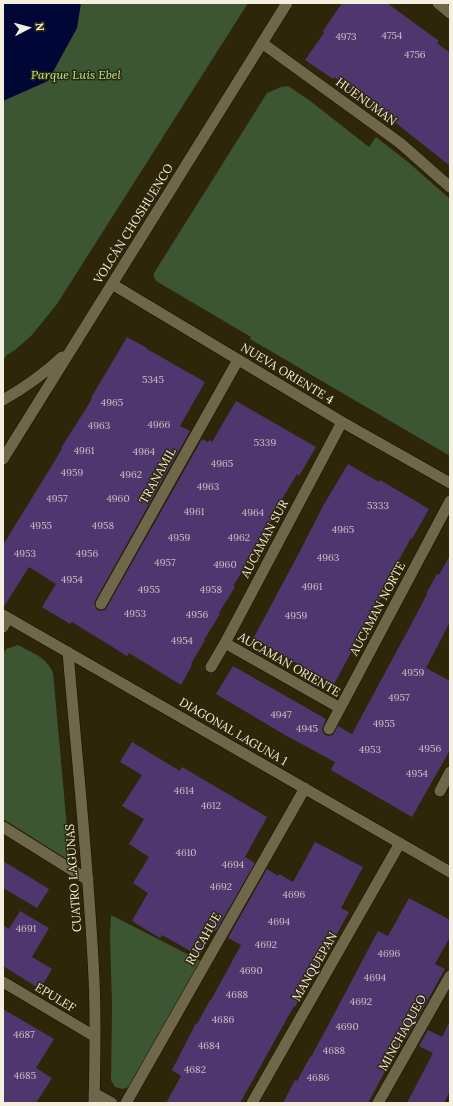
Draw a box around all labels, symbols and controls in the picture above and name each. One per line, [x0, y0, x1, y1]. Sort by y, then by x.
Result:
north arrow [8, 8, 48, 48]
text: N [33, 22, 47, 32]
house number: 4754 [382, 30, 402, 42]
house number: 4973 [335, 31, 357, 43]
house number: 4756 [404, 49, 426, 61]
park label: Parque Luis Ebel [31, 69, 121, 83]
street label: HUENUMAN [333, 75, 399, 129]
street label: VOLCÁN CHOSHUENCO [91, 161, 177, 287]
street label: NUEVA ORIENTE 4 [238, 341, 336, 407]
house number: 5345 [142, 374, 164, 386]
house number: 4965 [101, 397, 123, 409]
house number: 4966 [148, 419, 170, 431]
house number: 4963 [88, 420, 110, 432]
house number: 5339 [254, 437, 276, 449]
house number: 4961 [74, 445, 94, 457]
street label: TRANAMIL [137, 445, 179, 507]
house number: 4964 [133, 446, 155, 458]
house number: 4965 [211, 458, 233, 470]
house number: 4959 [61, 467, 83, 479]
house number: 4962 [120, 469, 142, 481]
house number: 4963 [197, 481, 219, 493]
house number: 4957 [46, 493, 68, 505]
house number: 4960 [106, 493, 130, 505]
street label: AUCAMAN SUR [238, 498, 292, 580]
house number: 5333 [367, 500, 389, 512]
house number: 4961 [184, 506, 204, 518]
house number: 4964 [242, 507, 264, 519]
house number: 4955 [30, 520, 52, 532]
house number: 4958 [92, 520, 114, 532]
house number: 4965 [332, 524, 354, 536]
house number: 4959 [168, 532, 190, 544]
house number: 4962 [228, 532, 250, 544]
house number: 4953 [14, 548, 36, 560]
house number: 4956 [76, 548, 98, 560]
house number: 4963 [317, 552, 339, 564]
house number: 4957 [154, 557, 176, 569]
house number: 4960 [213, 559, 237, 571]
street label: AUCAMAN NORTE [347, 560, 409, 658]
house number: 4954 [61, 574, 83, 586]
house number: 4961 [302, 581, 322, 593]
house number: 4955 [138, 584, 160, 596]
house number: 4958 [200, 584, 222, 596]
house number: 4953 [124, 608, 146, 620]
house number: 4956 [186, 609, 208, 621]
house number: 4959 [285, 610, 307, 622]
street label: AUCAMAN ORIENTE [235, 630, 343, 700]
house number: 4954 [171, 635, 193, 647]
house number: 4959 [402, 667, 424, 679]
house number: 4957 [388, 692, 410, 704]
street label: DIAGONAL LAGUNA 1 [176, 695, 290, 769]
house number: 4947 [270, 709, 292, 721]
house number: 4955 [373, 718, 395, 730]
house number: 4945 [296, 723, 318, 735]
house number: 4956 [419, 743, 441, 755]
house number: 4953 [359, 744, 381, 756]
house number: 4954 [406, 768, 428, 780]
house number: 4614 [174, 785, 194, 797]
house number: 4612 [201, 800, 221, 812]
street label: CUATRO LAGUNAS [63, 823, 85, 933]
house number: 4610 [175, 847, 197, 859]
house number: 4694 [222, 859, 244, 871]
house number: 4692 [210, 881, 232, 893]
house number: 4696 [283, 889, 305, 901]
street label: RUCAHUE [183, 910, 225, 968]
house number: 4694 [268, 916, 290, 928]
house number: 4691 [16, 923, 36, 935]
street label: MANQUEPAN [289, 930, 341, 1004]
house number: 4692 [255, 939, 277, 951]
house number: 4696 [378, 948, 400, 960]
house number: 4690 [239, 965, 263, 977]
house number: 4694 [364, 972, 386, 984]
street label: EPULEF [32, 980, 78, 1016]
house number: 4688 [226, 989, 248, 1001]
street label: MINCHAQUEO [376, 992, 430, 1074]
house number: 4692 [350, 996, 372, 1008]
house number: 4686 [212, 1014, 234, 1026]
house number: 4690 [335, 1021, 359, 1033]
house number: 4687 [13, 1029, 35, 1041]
house number: 4684 [198, 1040, 220, 1052]
house number: 4688 [323, 1045, 345, 1057]
house number: 4682 [184, 1064, 206, 1076]
house number: 4685 [14, 1070, 36, 1082]
house number: 4686 [307, 1072, 329, 1084]

